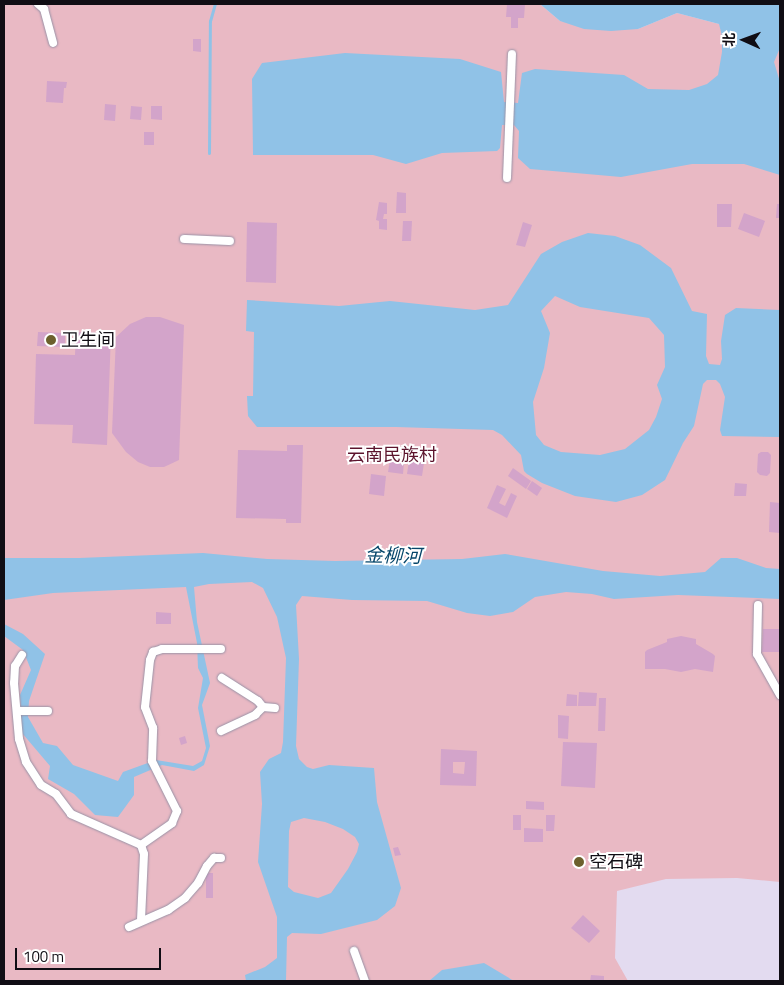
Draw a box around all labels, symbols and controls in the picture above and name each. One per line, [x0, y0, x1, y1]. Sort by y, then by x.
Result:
north arrow [719, 15, 769, 65]
text: 北 [718, 32, 739, 47]
place label: 卫生间 [61, 329, 115, 351]
marker: 卫生间 [45, 334, 57, 346]
park label: 云南民族村 [347, 444, 437, 466]
water label: 金柳河 [364, 543, 422, 567]
place label: 空石碑 [589, 851, 643, 873]
marker: 空石碑 [573, 856, 585, 868]
scale bar [18, 938, 164, 970]
text: 100 m [23, 945, 64, 968]

